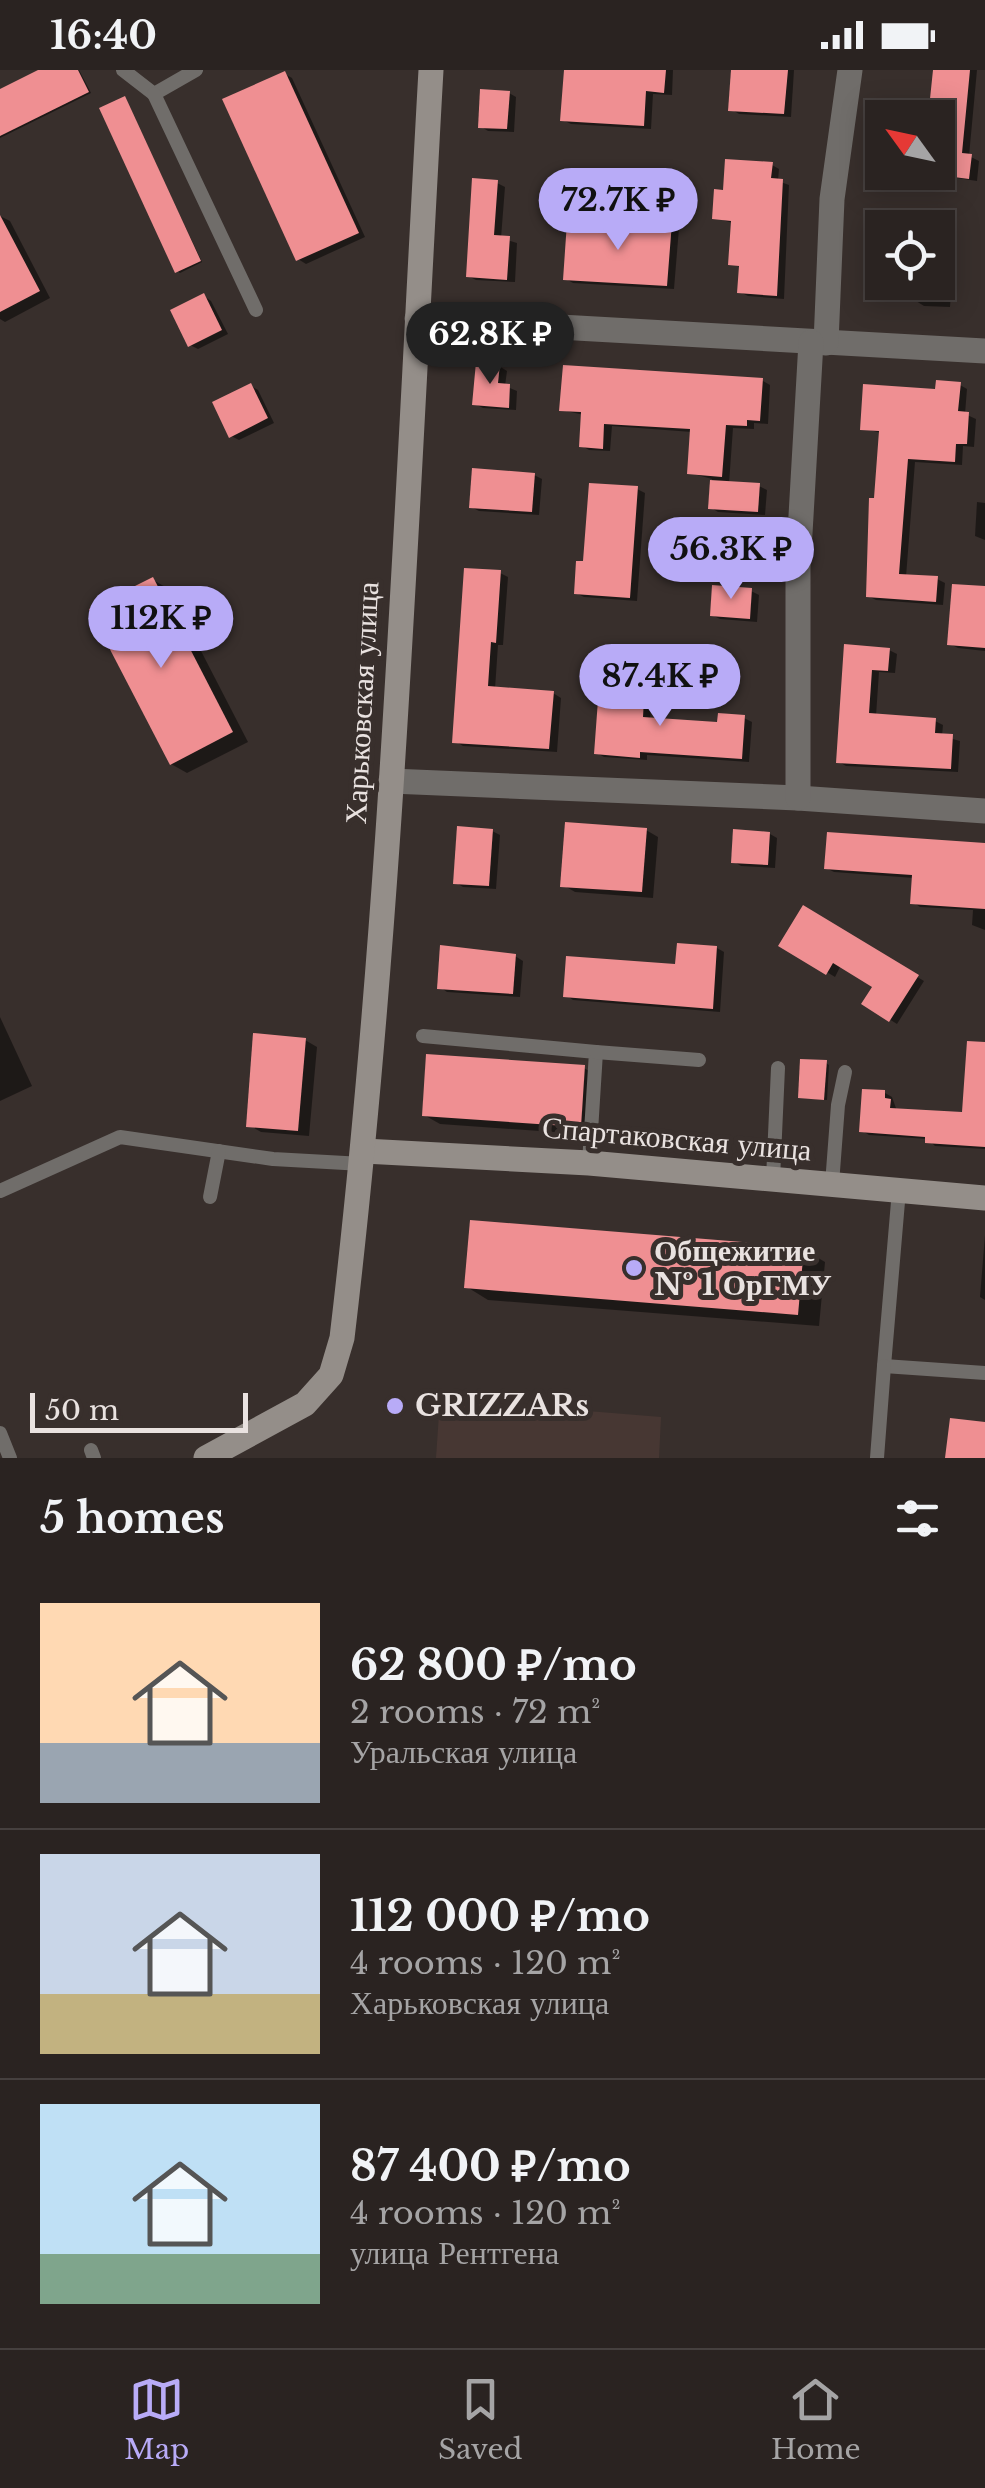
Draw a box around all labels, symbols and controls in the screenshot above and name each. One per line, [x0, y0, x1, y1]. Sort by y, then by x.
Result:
text: 16:40 [50, 12, 157, 59]
north arrow [865, 100, 955, 190]
map controls [865, 100, 955, 300]
pin: 72.7K ₽ [526, 168, 710, 253]
text: 72.7K ₽ [561, 180, 675, 220]
button: locate [865, 210, 955, 300]
pin: 62.8K ₽ [398, 302, 582, 387]
text: 62.8K ₽ [428, 314, 552, 354]
pin: 56.3K ₽ [639, 517, 823, 602]
text: 56.3K ₽ [670, 529, 792, 569]
street label: Харьковская улица [337, 581, 386, 825]
pin: 112K ₽ [80, 586, 242, 671]
text: 112K ₽ [110, 598, 212, 638]
pin: 87.4K ₽ [568, 644, 752, 729]
text: 87.4K ₽ [601, 656, 719, 696]
street label: Спартаковская улица [541, 1108, 813, 1169]
place label: Общежитие № 1 ОрГМУ [654, 1232, 832, 1303]
marker: Общежитие № 1 ОрГМУ [623, 1257, 645, 1279]
place label: GRIZZARs [415, 1387, 589, 1424]
scale bar [30, 1388, 248, 1432]
text: 50 m [45, 1393, 119, 1428]
marker: GRIZZARs [384, 1395, 406, 1417]
icon: filters [890, 1491, 945, 1546]
text: 5 homes [40, 1492, 224, 1544]
text: 62 800 ₽/mo [350, 1639, 637, 1691]
icon: home [120, 1643, 240, 1763]
text: 2 rooms · 72 m² [350, 1692, 600, 1732]
text: Уральская улица [350, 1732, 577, 1772]
text: 112 000 ₽/mo [350, 1890, 650, 1942]
icon: home [120, 1894, 240, 2014]
text: 4 rooms · 120 m² [350, 1943, 621, 1983]
text: Харьковская улица [350, 1983, 609, 2023]
text: 87 400 ₽/mo [350, 2140, 631, 2192]
icon: home [120, 2144, 240, 2264]
text: 4 rooms · 120 m² [350, 2193, 621, 2233]
text: улица Рентгена [350, 2233, 559, 2273]
tab: Map [124, 2372, 189, 2467]
tab: Saved [438, 2372, 522, 2467]
tab: Home [771, 2372, 861, 2467]

